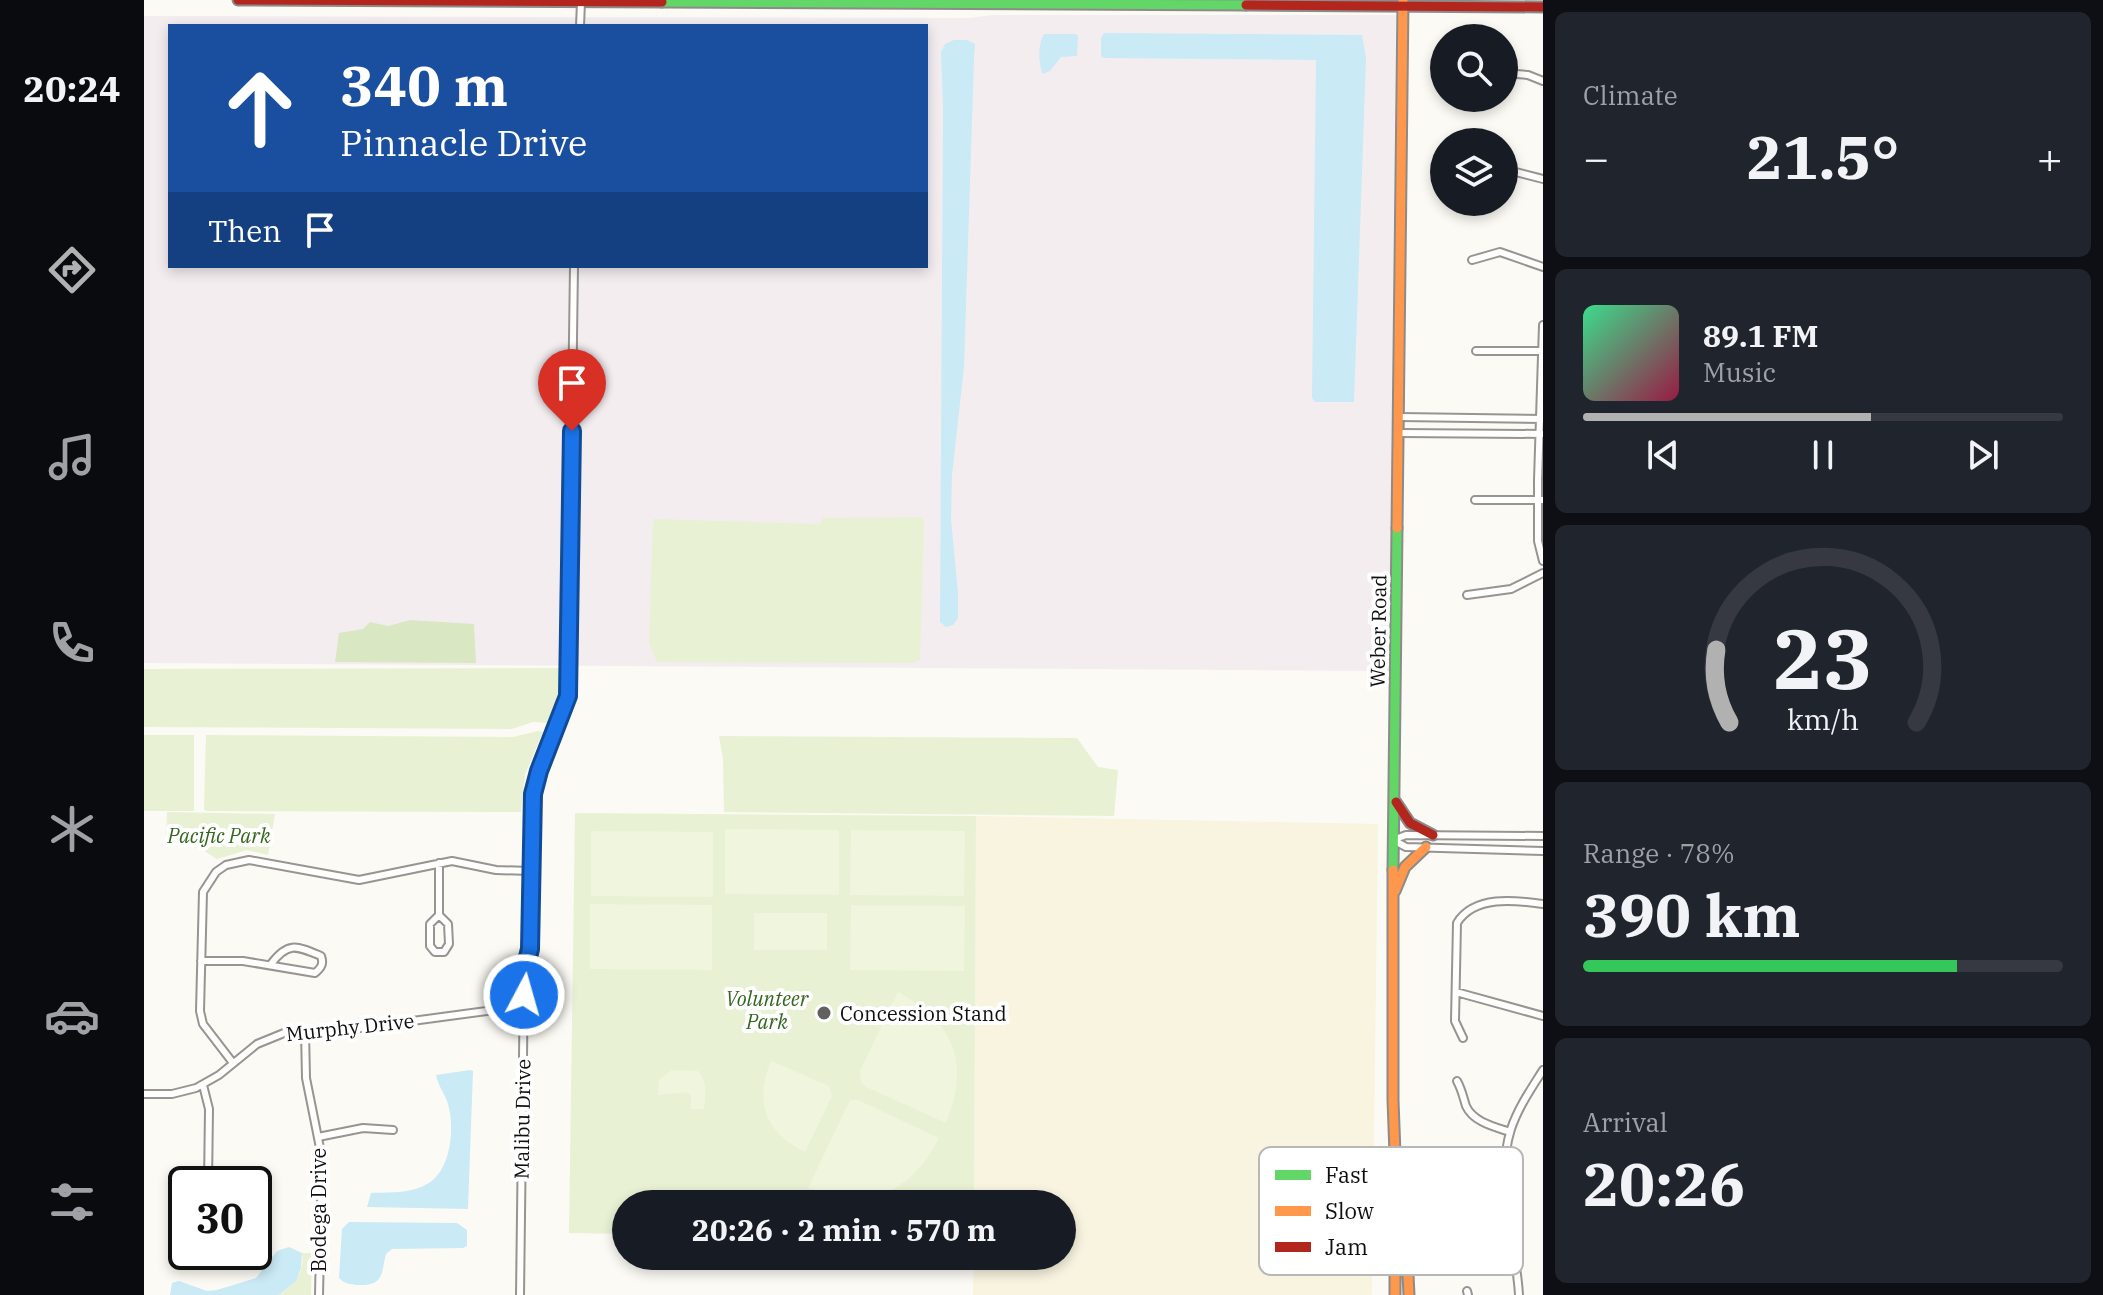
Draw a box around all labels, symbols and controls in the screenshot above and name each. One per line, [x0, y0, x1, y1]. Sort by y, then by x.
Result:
map controls [1430, 24, 1518, 216]
button: search [1430, 24, 1518, 112]
text: 340 m [340, 49, 508, 121]
icon: ahead [208, 56, 312, 160]
text: 20:24 [23, 65, 121, 112]
text: Climate [1583, 78, 1678, 112]
text: 21.5° [1746, 117, 1900, 196]
text: Pinnacle Drive [340, 119, 587, 166]
button: layers [1430, 128, 1518, 216]
text: − [1583, 129, 1609, 186]
text: + [2037, 129, 2063, 186]
icon: arrive [298, 208, 342, 252]
text: Then [208, 211, 282, 250]
icon: directions [44, 242, 100, 298]
text: 89.1 FM [1703, 316, 1818, 355]
pin [538, 349, 606, 431]
text: Music [1703, 355, 1776, 389]
icon: arrive [550, 361, 594, 405]
icon: music [44, 429, 100, 485]
icon: previous [1641, 433, 1685, 477]
icon: pause [1801, 433, 1845, 477]
icon: next [1961, 433, 2005, 477]
street label: Weber Road [1364, 574, 1392, 688]
text: 23 [1773, 604, 1873, 712]
icon: phone [44, 615, 100, 671]
text: km/h [1787, 702, 1859, 739]
icon: climate [44, 801, 100, 857]
park label: Pacific Park [167, 822, 271, 849]
text: Range · 78% [1583, 836, 1735, 870]
text: 390 km [1583, 875, 1801, 954]
position arrow [482, 953, 566, 1037]
park label: Volunteer Park [726, 985, 810, 1035]
icon: car [44, 988, 100, 1044]
place label: Concession Stand [840, 1000, 1007, 1027]
marker: Concession Stand [815, 1004, 833, 1022]
street label: Murphy Drive [284, 1007, 416, 1047]
street label: Malibu Drive [507, 1059, 537, 1179]
text: Arrival [1583, 1105, 1668, 1139]
text: 20:26 [1583, 1144, 1745, 1223]
legend [1259, 1147, 1523, 1275]
street label: Bodega Drive [305, 1148, 332, 1272]
text: Fast [1325, 1160, 1368, 1189]
speed limit sign: 30 [168, 1166, 272, 1270]
icon: filters [44, 1174, 100, 1230]
text: Slow [1325, 1196, 1374, 1225]
text: 20:26 · 2 min · 570 m [692, 1210, 996, 1249]
text: Jam [1325, 1232, 1368, 1261]

